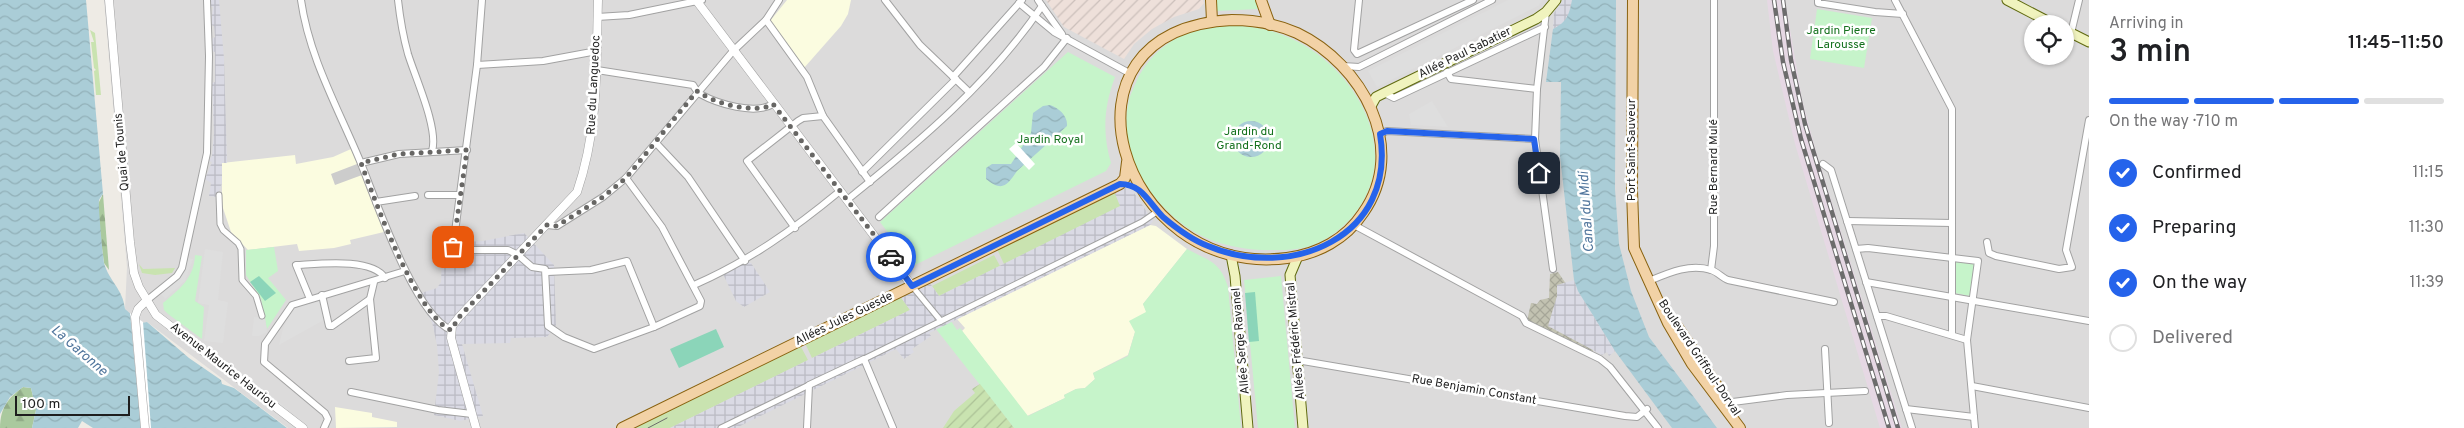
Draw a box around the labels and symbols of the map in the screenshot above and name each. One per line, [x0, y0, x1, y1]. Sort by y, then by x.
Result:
street label: Allée Paul Sabatier [1416, 23, 1514, 82]
park label: Jardin Pierre Larousse [1806, 23, 1876, 53]
street label: Rue du Languedoc [583, 35, 605, 135]
street label: Port Saint-Sauveur [1624, 98, 1640, 201]
street label: Quai de Tounis [111, 112, 133, 192]
street label: Rue Bernard Mulé [1706, 119, 1722, 215]
park label: Jardin du Grand-Rond [1216, 124, 1282, 154]
park label: Jardin Royal [1017, 132, 1083, 148]
pin [1518, 152, 1560, 194]
water label: Canal du Midi [1576, 169, 1598, 253]
pin [432, 226, 474, 268]
courier [866, 232, 916, 282]
street label: Allées Frédéric Mistral [1283, 281, 1309, 401]
street label: Allée Serge Ravanel [1228, 287, 1254, 395]
street label: Allées Jules Guesde [792, 288, 896, 350]
street label: Boulevard Griffoul-Dorval [1654, 297, 1744, 419]
street label: Avenue Maurice Hauriou [167, 319, 279, 413]
water label: La Garonne [47, 322, 111, 381]
street label: Rue Benjamin Constant [1410, 371, 1538, 409]
scale bar [15, 393, 130, 416]

